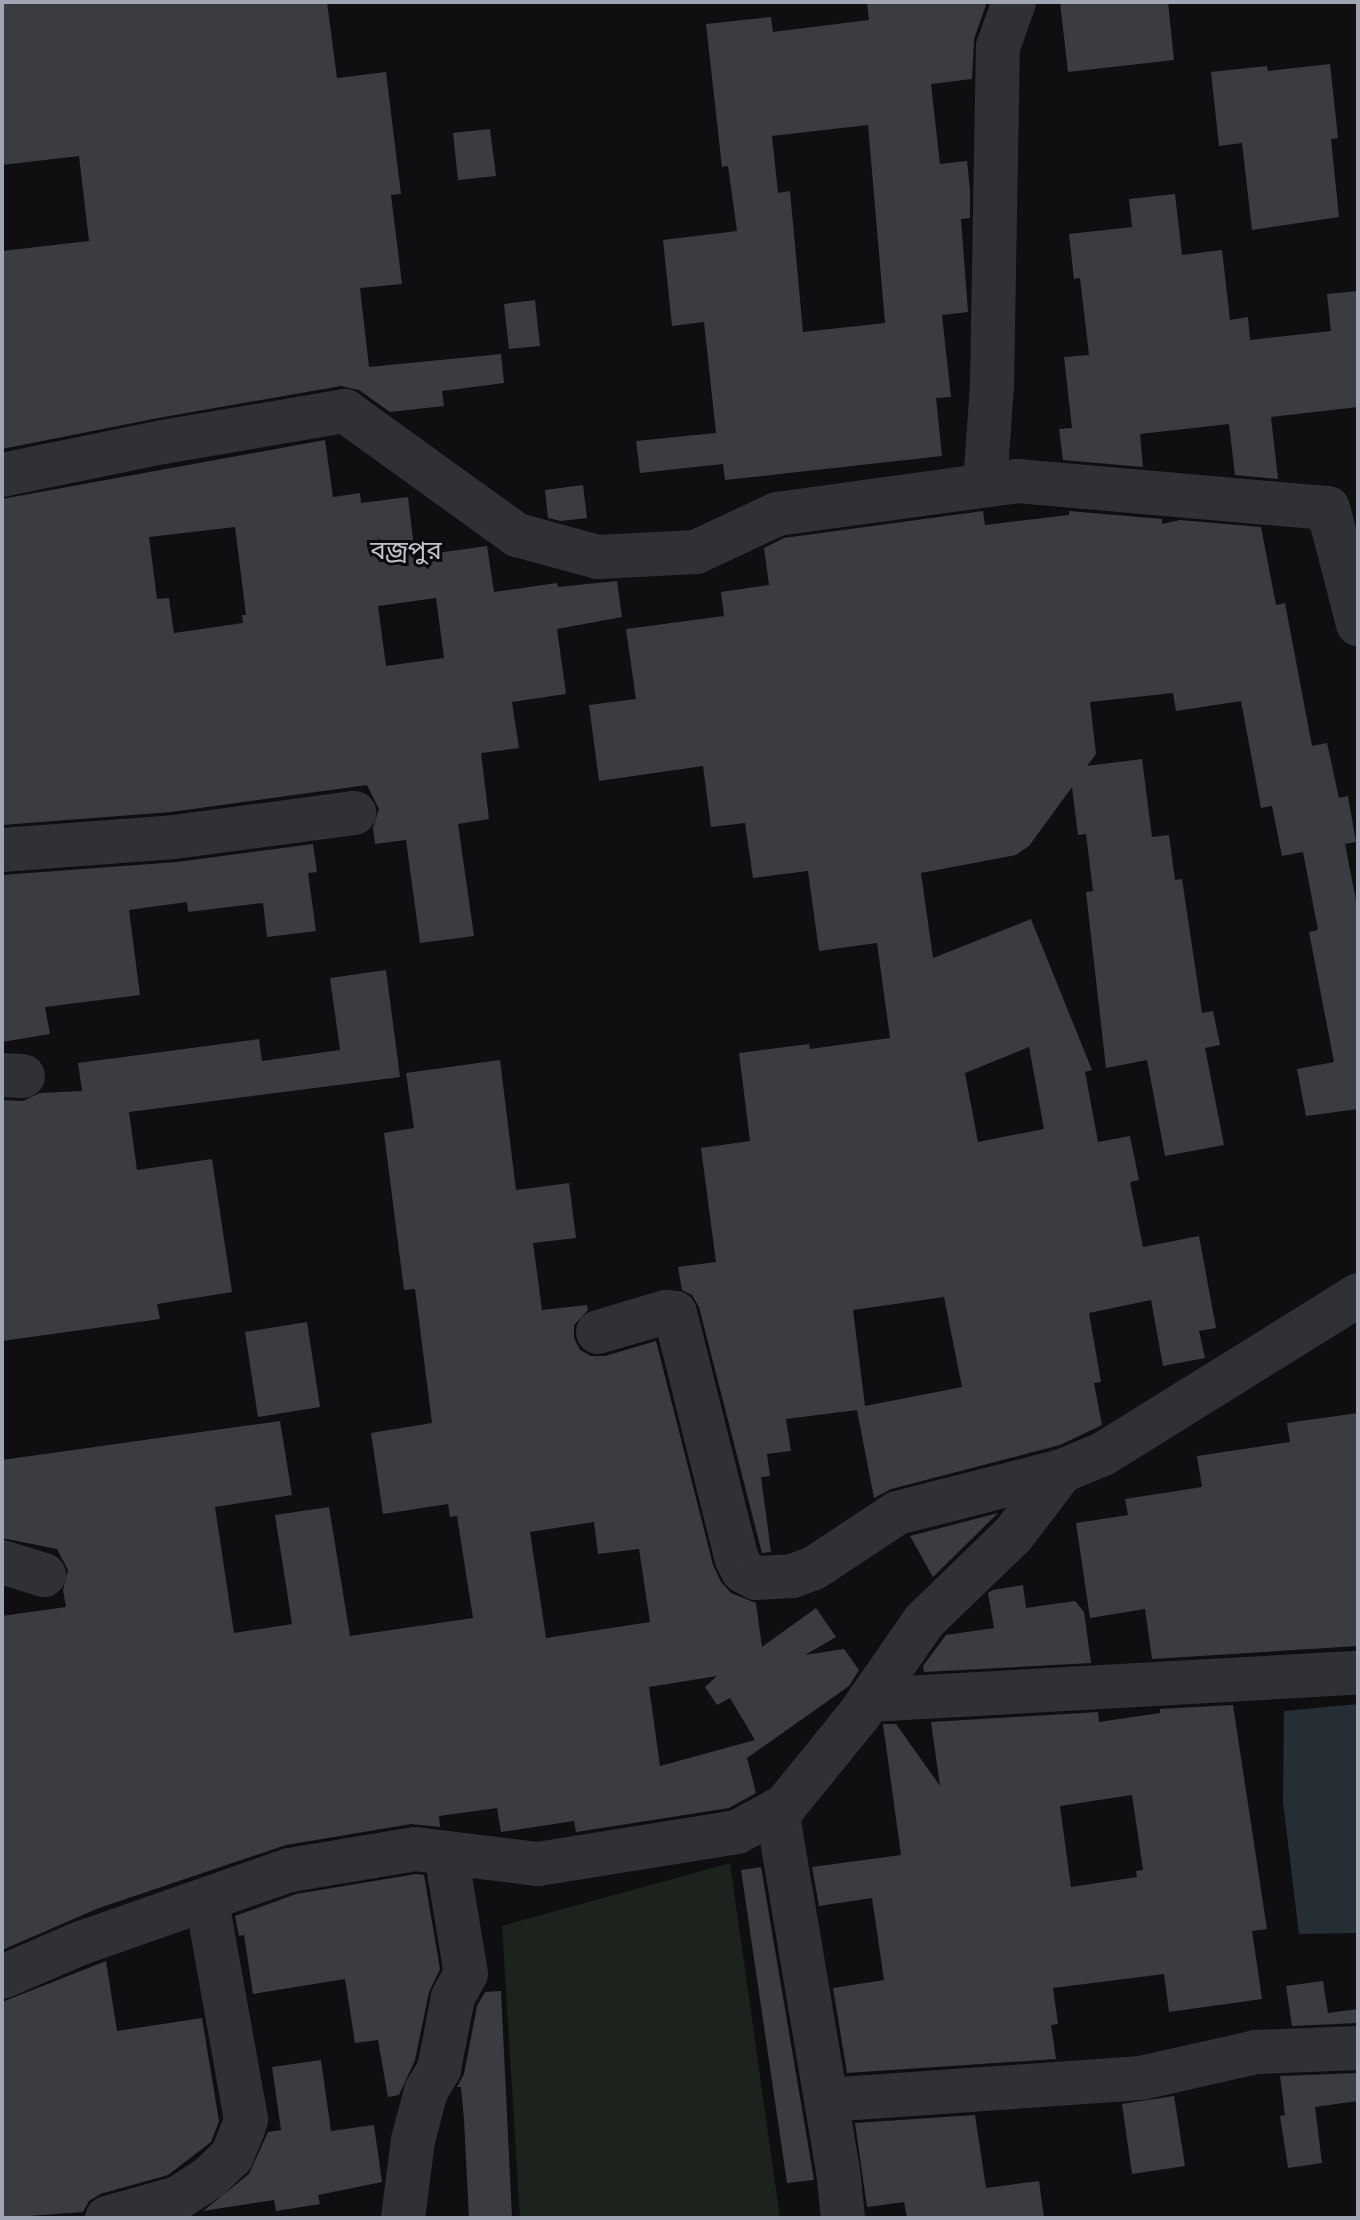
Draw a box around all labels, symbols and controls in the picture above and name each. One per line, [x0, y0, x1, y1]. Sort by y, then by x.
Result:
district label: বজ্রপুর [370, 534, 442, 566]

